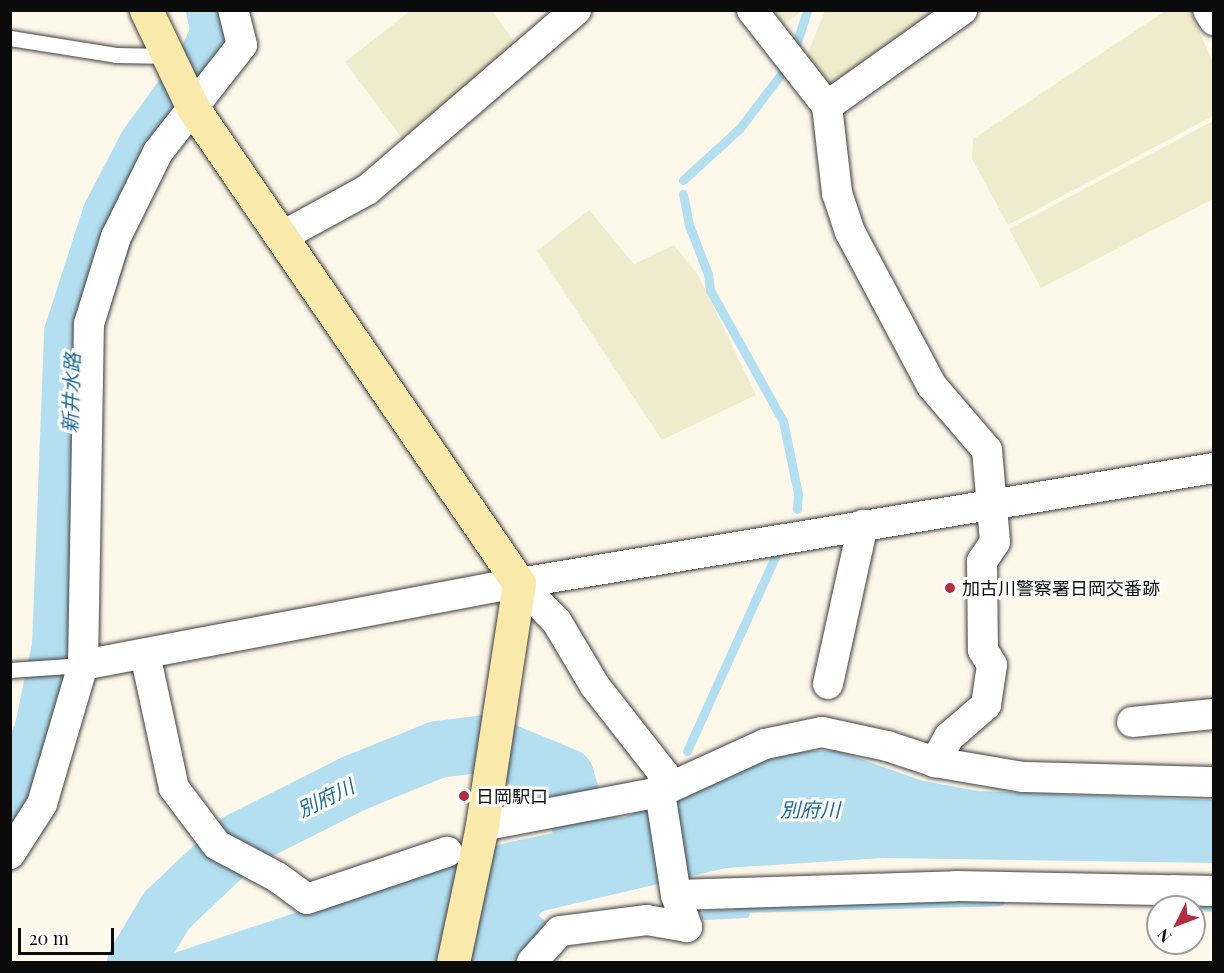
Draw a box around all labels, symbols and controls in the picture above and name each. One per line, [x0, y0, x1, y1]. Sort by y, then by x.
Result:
water label: 新井水路 [57, 353, 83, 433]
place label: 加古川警察署日岡交番跡 [962, 577, 1160, 599]
marker: 加古川警察署日岡交番跡 [943, 581, 957, 595]
water label: 別府川 [293, 773, 357, 821]
place label: 日岡駅口 [476, 785, 548, 807]
marker: 日岡駅口 [457, 789, 471, 803]
water label: 別府川 [780, 796, 840, 820]
north arrow [1146, 895, 1206, 955]
scale bar [21, 916, 117, 954]
text: N [1152, 925, 1175, 947]
text: 20 m [29, 926, 69, 950]

